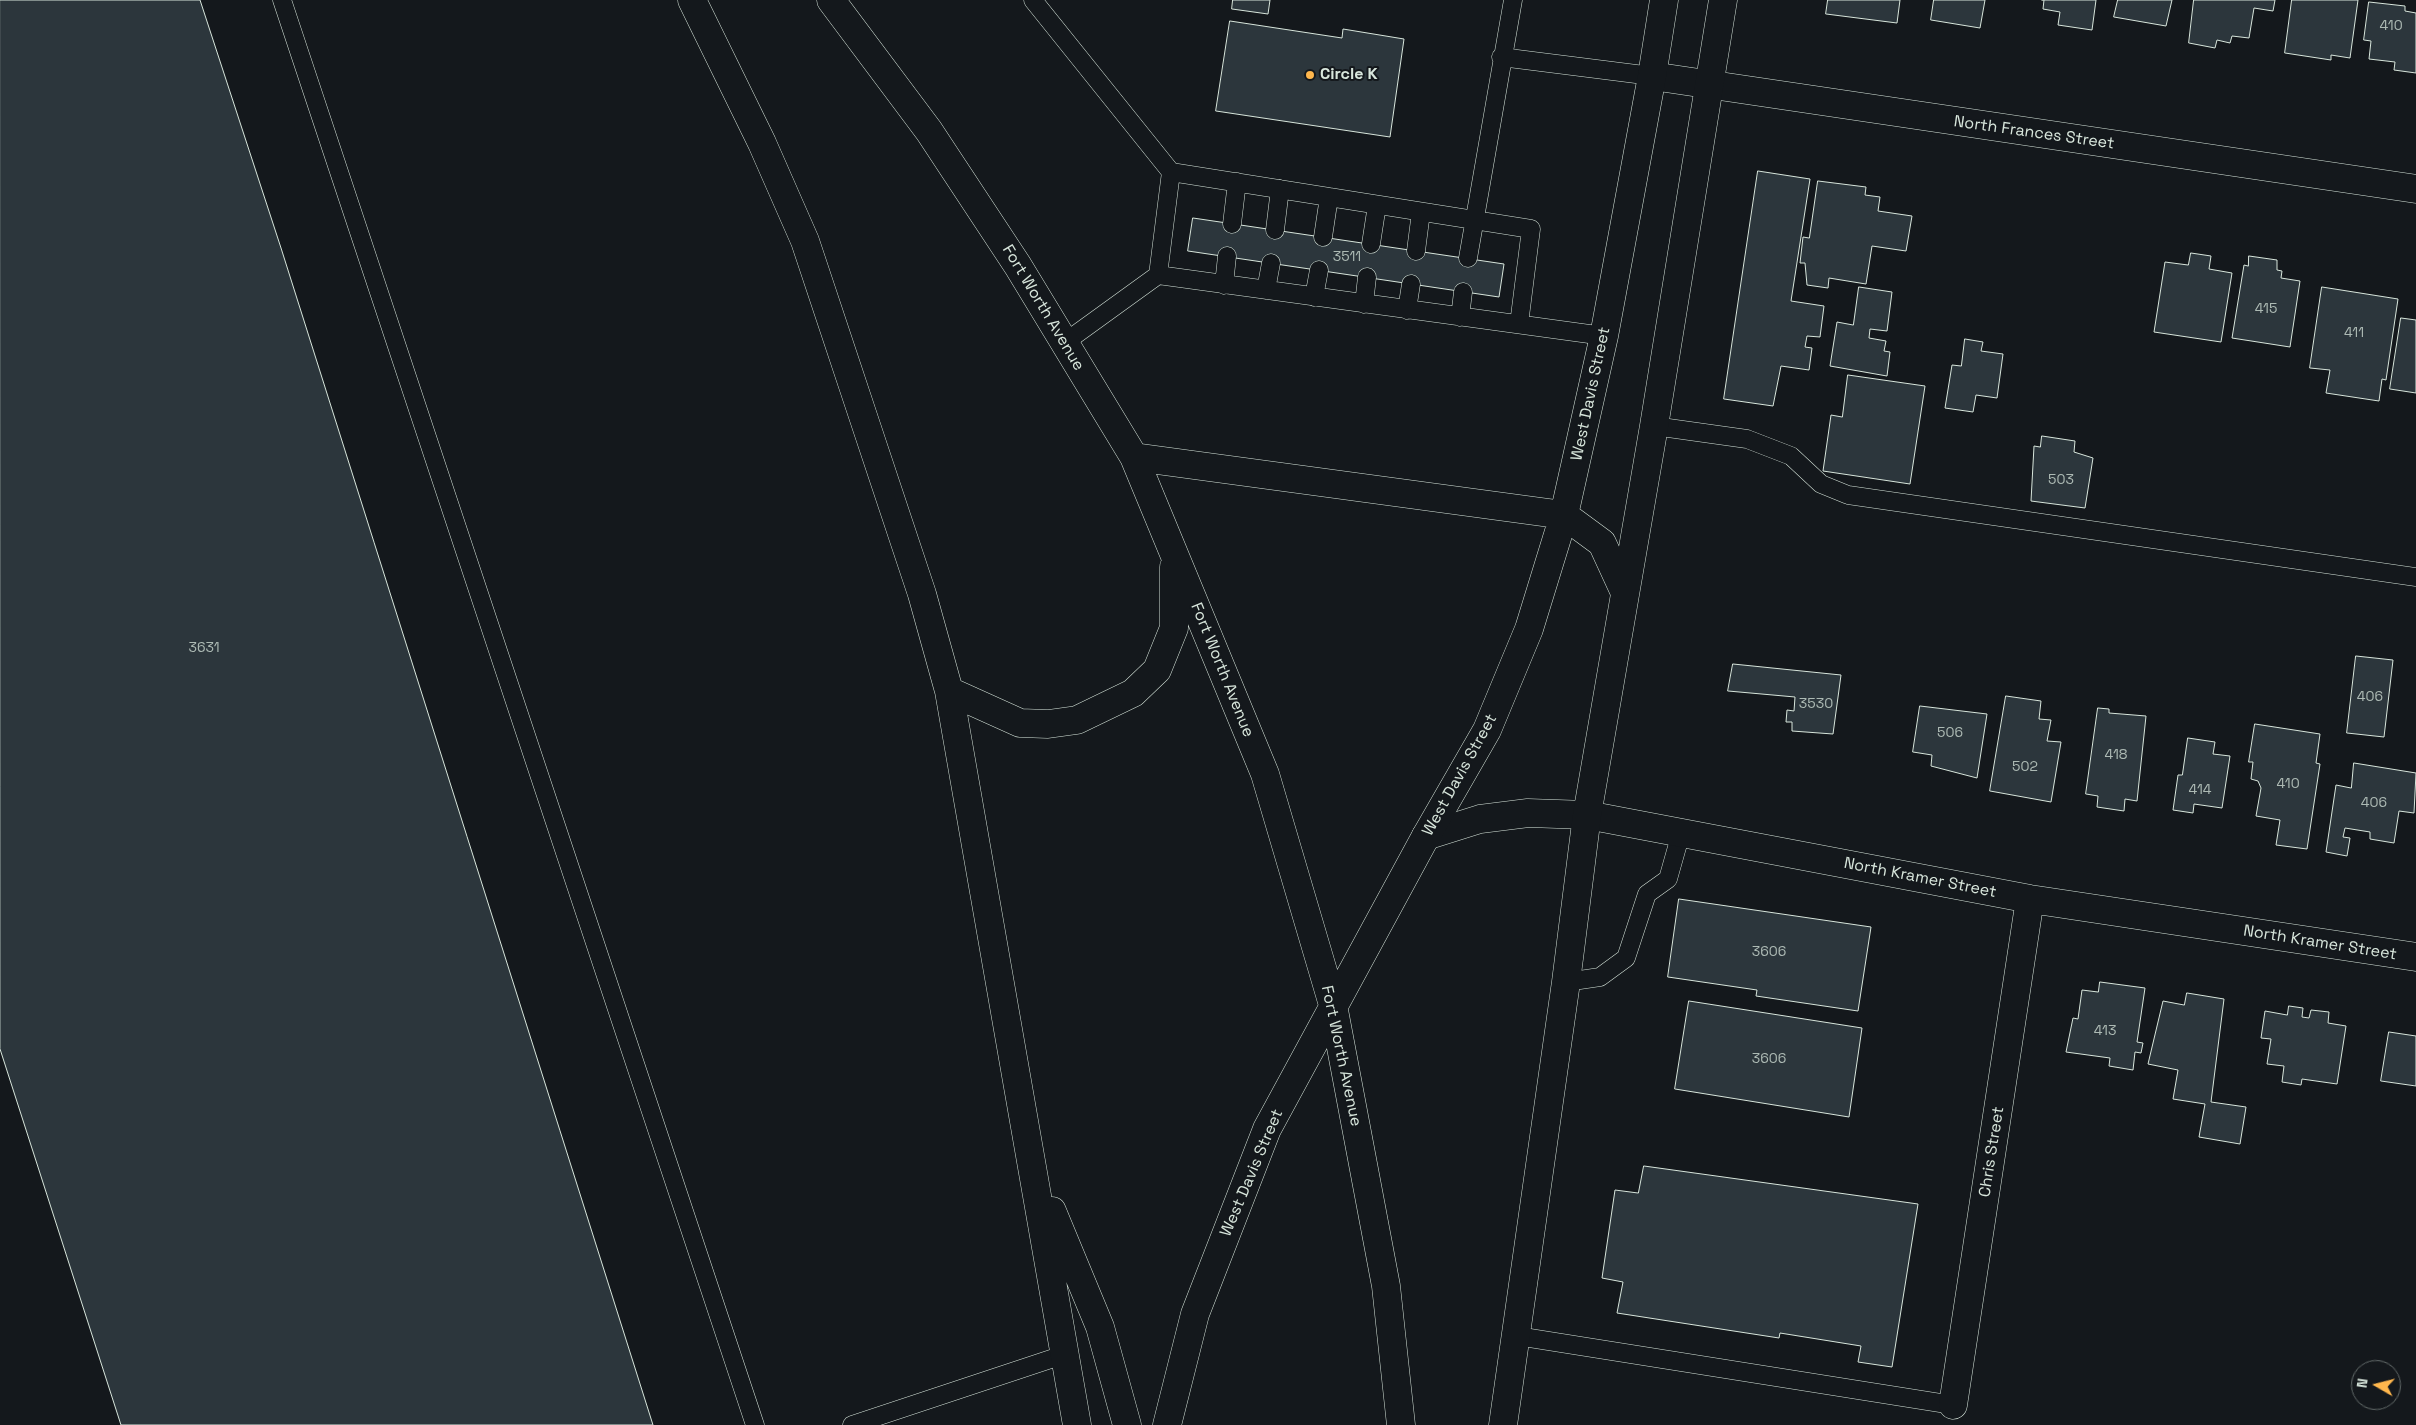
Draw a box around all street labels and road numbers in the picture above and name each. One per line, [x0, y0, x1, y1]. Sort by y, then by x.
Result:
street label: North Frances Street [1953, 112, 2115, 154]
street label: Fort Worth Avenue [998, 242, 1088, 374]
street label: West Davis Street [1567, 325, 1615, 463]
street label: Fort Worth Avenue [1186, 600, 1258, 740]
street label: West Davis Street [1419, 711, 1501, 839]
street label: North Kramer Street [1842, 854, 1998, 902]
street label: North Kramer Street [2242, 921, 2398, 965]
street label: Fort Worth Avenue [1317, 984, 1365, 1128]
street label: Chris Street [1975, 1105, 2009, 1199]
street label: West Davis Street [1217, 1106, 1287, 1240]

